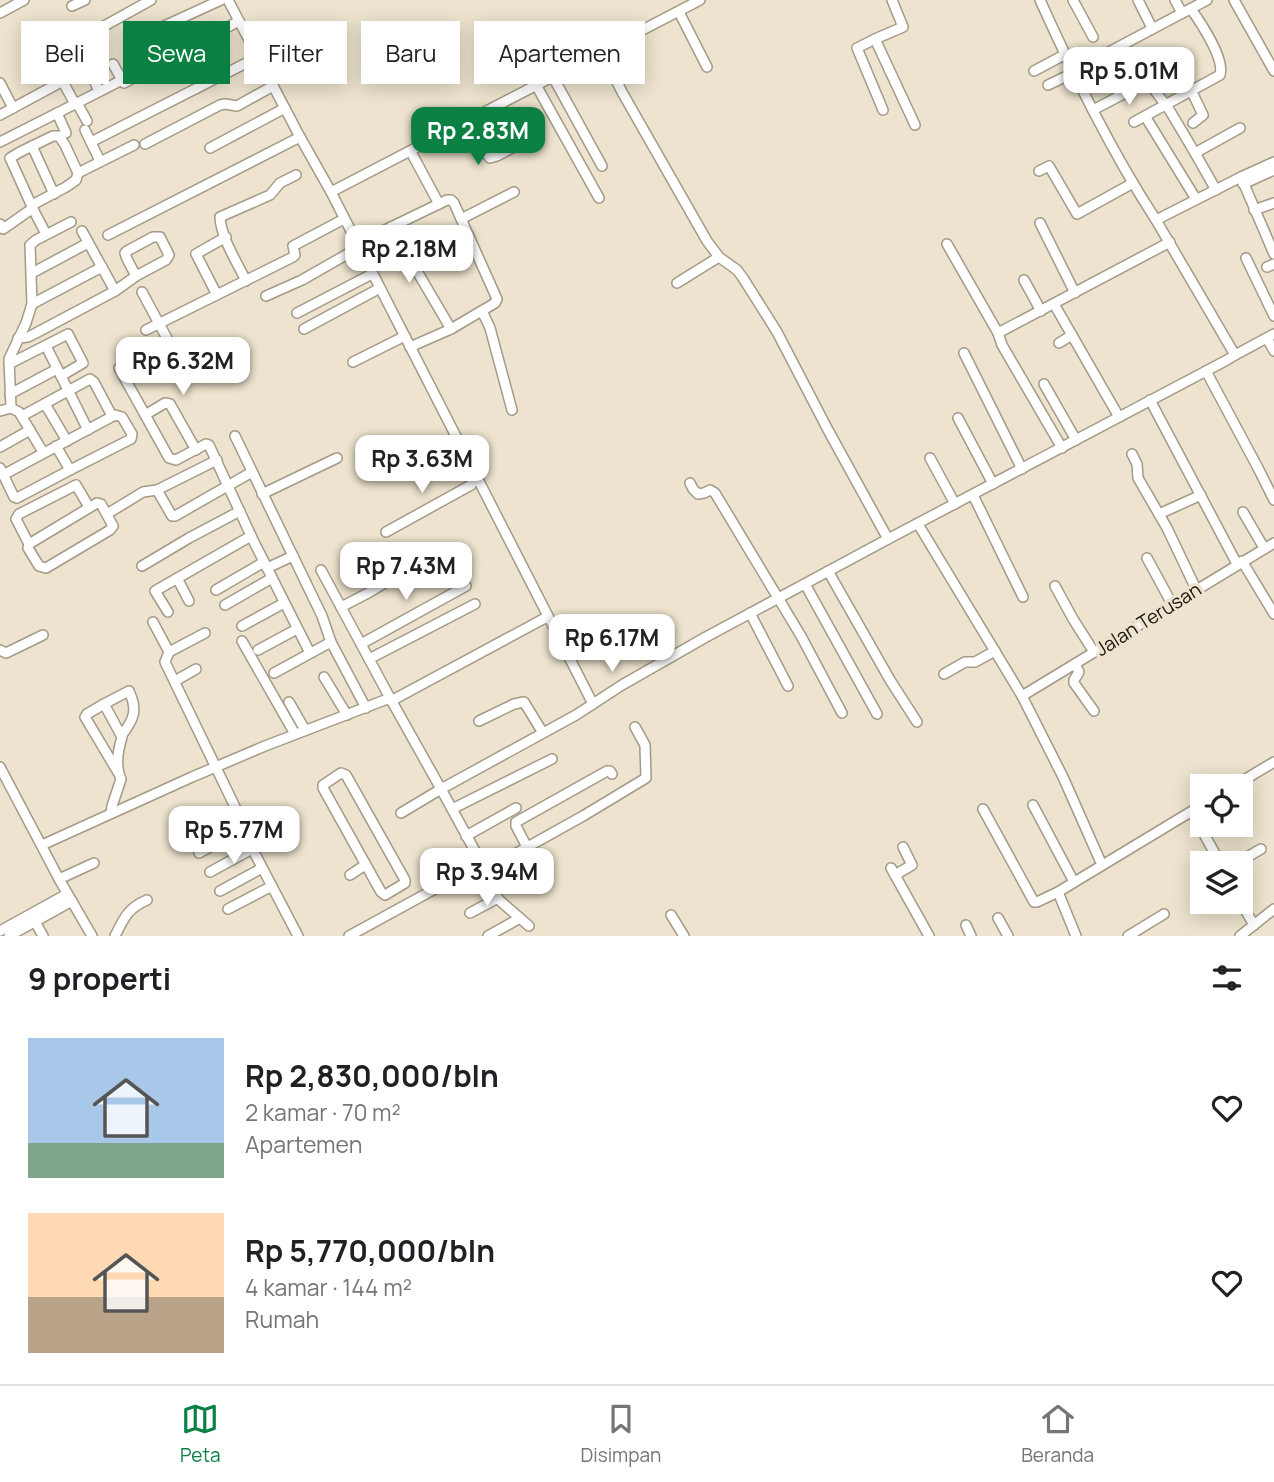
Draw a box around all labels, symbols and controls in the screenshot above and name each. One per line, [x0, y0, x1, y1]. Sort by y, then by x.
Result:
chip: Beli [21, 21, 109, 84]
chip: Sewa [123, 21, 230, 84]
chip: Filter [244, 21, 347, 84]
chip: Baru [361, 21, 460, 84]
chip: Apartemen [474, 21, 645, 84]
pin: Rp 5.01M [1057, 48, 1201, 107]
text: Rp 5.01M [1079, 54, 1179, 86]
pin: Rp 2.83M [406, 108, 550, 167]
text: Rp 2.83M [427, 114, 529, 146]
pin: Rp 2.18M [337, 226, 481, 285]
text: Rp 2.18M [361, 232, 457, 264]
pin: Rp 6.32M [111, 338, 255, 397]
text: Rp 6.32M [132, 344, 234, 376]
pin: Rp 3.63M [350, 435, 494, 495]
text: Rp 3.63M [371, 442, 473, 474]
pin: Rp 7.43M [334, 542, 478, 602]
text: Rp 7.43M [356, 549, 456, 581]
street label: Jalan Terusan [1090, 576, 1206, 662]
pin: Rp 6.17M [540, 614, 684, 674]
text: Rp 6.17M [565, 621, 659, 653]
map controls [1190, 774, 1253, 914]
button: locate [1190, 774, 1253, 837]
pin: Rp 5.77M [162, 806, 306, 866]
text: Rp 5.77M [185, 813, 283, 845]
pin: Rp 3.94M [415, 848, 559, 908]
button: layers [1190, 851, 1253, 914]
text: Rp 3.94M [436, 855, 538, 887]
text: 9 properti [28, 958, 171, 999]
icon: filters [1208, 959, 1246, 997]
text: Rp 2,830,000/bln [245, 1055, 499, 1096]
icon: home [84, 1066, 168, 1150]
icon: heart [1208, 1089, 1246, 1127]
text: 2 kamar · 70 m² [245, 1096, 401, 1128]
text: Apartemen [245, 1128, 362, 1160]
text: Rp 5,770,000/bln [245, 1230, 495, 1271]
icon: home [84, 1241, 168, 1325]
icon: heart [1208, 1264, 1246, 1302]
text: 4 kamar · 144 m² [245, 1271, 412, 1303]
text: Rumah [245, 1303, 319, 1335]
tab: Peta [180, 1400, 221, 1468]
tab: Disimpan [581, 1400, 661, 1468]
tab: Beranda [1021, 1400, 1094, 1468]

